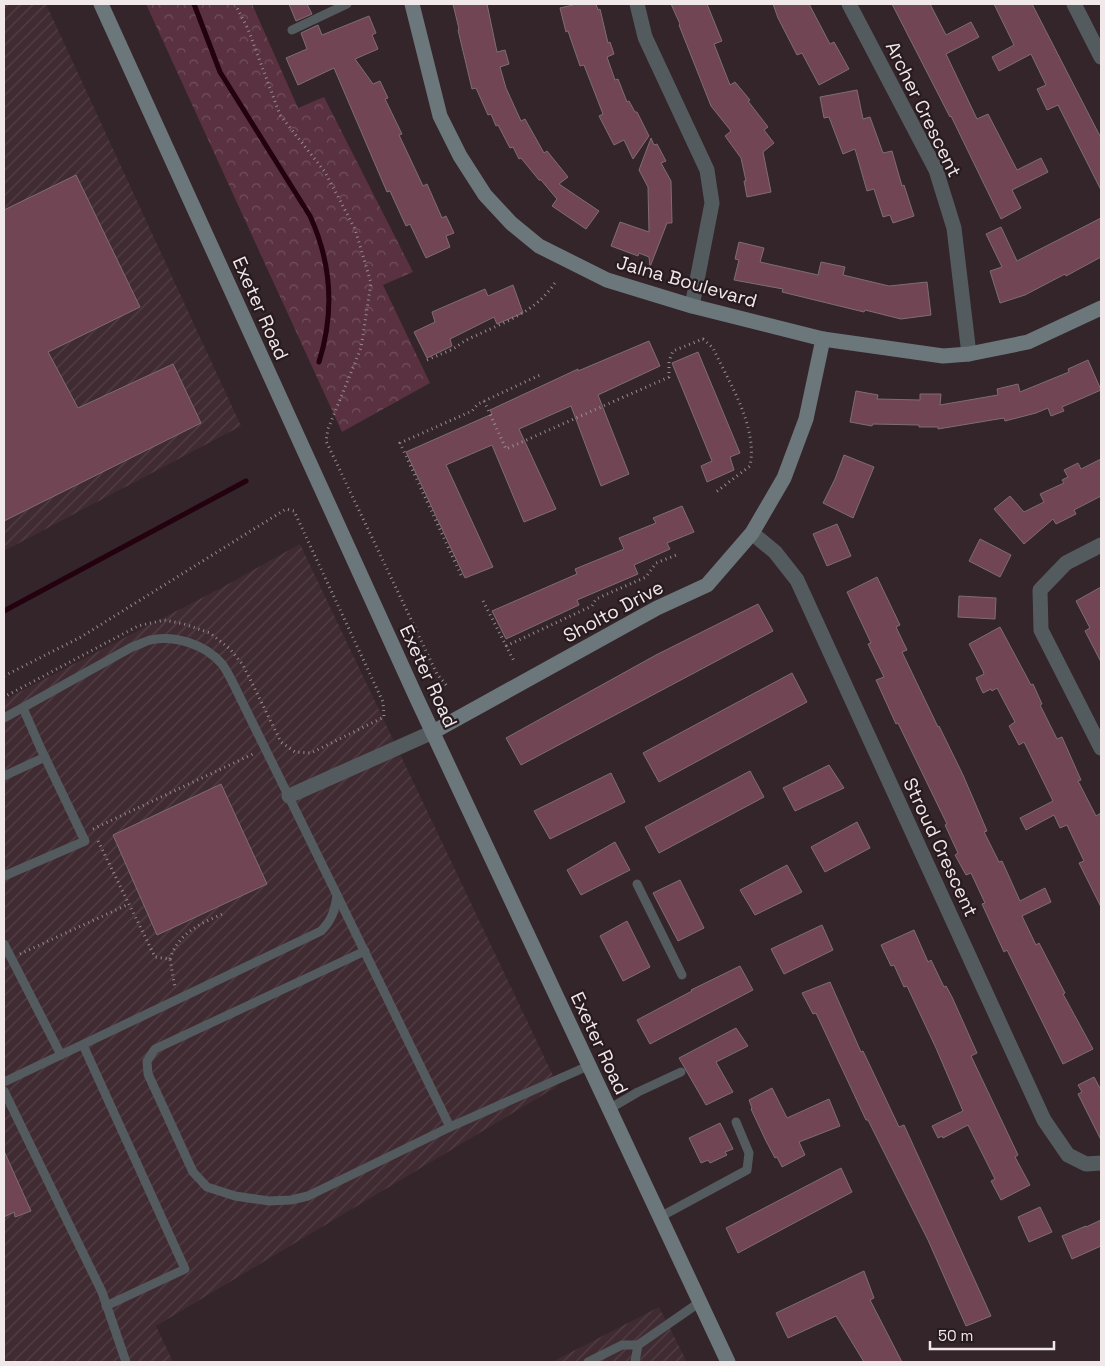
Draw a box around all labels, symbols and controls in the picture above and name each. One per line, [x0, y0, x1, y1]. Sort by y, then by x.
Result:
street label: Archer Crescent [880, 37, 967, 181]
street label: Jalna Boulevard [614, 249, 760, 314]
street label: Exeter Road [227, 253, 294, 364]
street label: Sholto Drive [559, 575, 668, 648]
street label: Exeter Road [394, 621, 463, 732]
street label: Stroud Crescent [897, 774, 984, 921]
street label: Exeter Road [565, 988, 634, 1099]
scale bar [930, 1318, 1054, 1350]
text: 50 m [938, 1326, 973, 1345]

